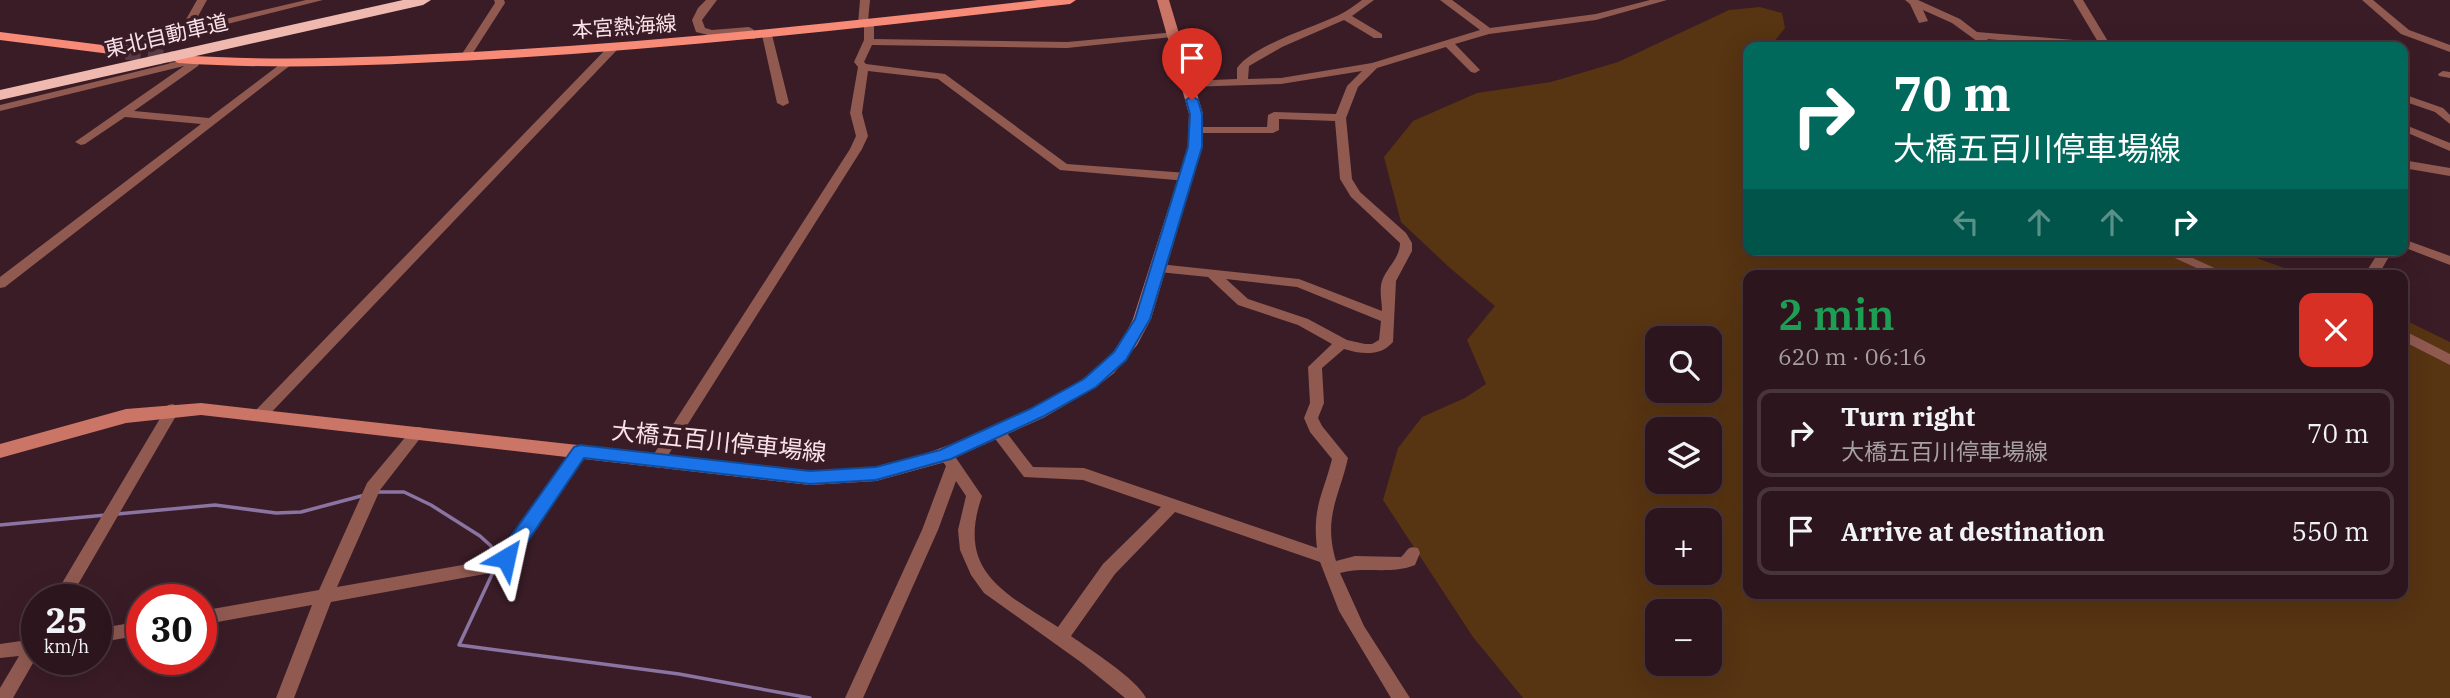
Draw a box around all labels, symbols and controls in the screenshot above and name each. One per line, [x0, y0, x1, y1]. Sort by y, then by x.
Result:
street label: 東北自動車道 [101, 7, 231, 63]
street label: 本宮熱海線 [571, 8, 677, 44]
pin [1162, 28, 1222, 100]
icon: arrive [1173, 39, 1211, 77]
text: 70 m [1893, 61, 2011, 124]
icon: right [1778, 70, 1869, 161]
text: 大橋五百川停車場線 [1893, 127, 2181, 169]
icon: left [1947, 203, 1985, 241]
icon: ahead [2020, 203, 2058, 241]
icon: ahead [2093, 203, 2131, 241]
icon: right [2166, 203, 2204, 241]
text: 2 min [1778, 287, 1895, 342]
button: close [2299, 293, 2373, 367]
map controls [1645, 326, 1722, 676]
button: search [1645, 326, 1722, 403]
text: 620 m · 06:16 [1778, 341, 1927, 371]
text: Turn right [1841, 399, 1975, 433]
street label: 大橋五百川停車場線 [610, 414, 828, 468]
icon: right [1782, 414, 1820, 452]
text: 70 m [2307, 416, 2369, 450]
button: layers [1645, 417, 1722, 494]
text: 大橋五百川停車場線 [1841, 436, 2048, 466]
button: + [1645, 508, 1722, 585]
icon: arrive [1782, 512, 1820, 550]
text: Arrive at destination [1841, 514, 2105, 548]
text: 550 m [2291, 514, 2369, 548]
position arrow [469, 521, 543, 595]
speed limit sign: 30 [126, 584, 217, 675]
text: 25 [45, 597, 88, 643]
button: − [1645, 599, 1722, 676]
text: km/h [44, 635, 89, 658]

